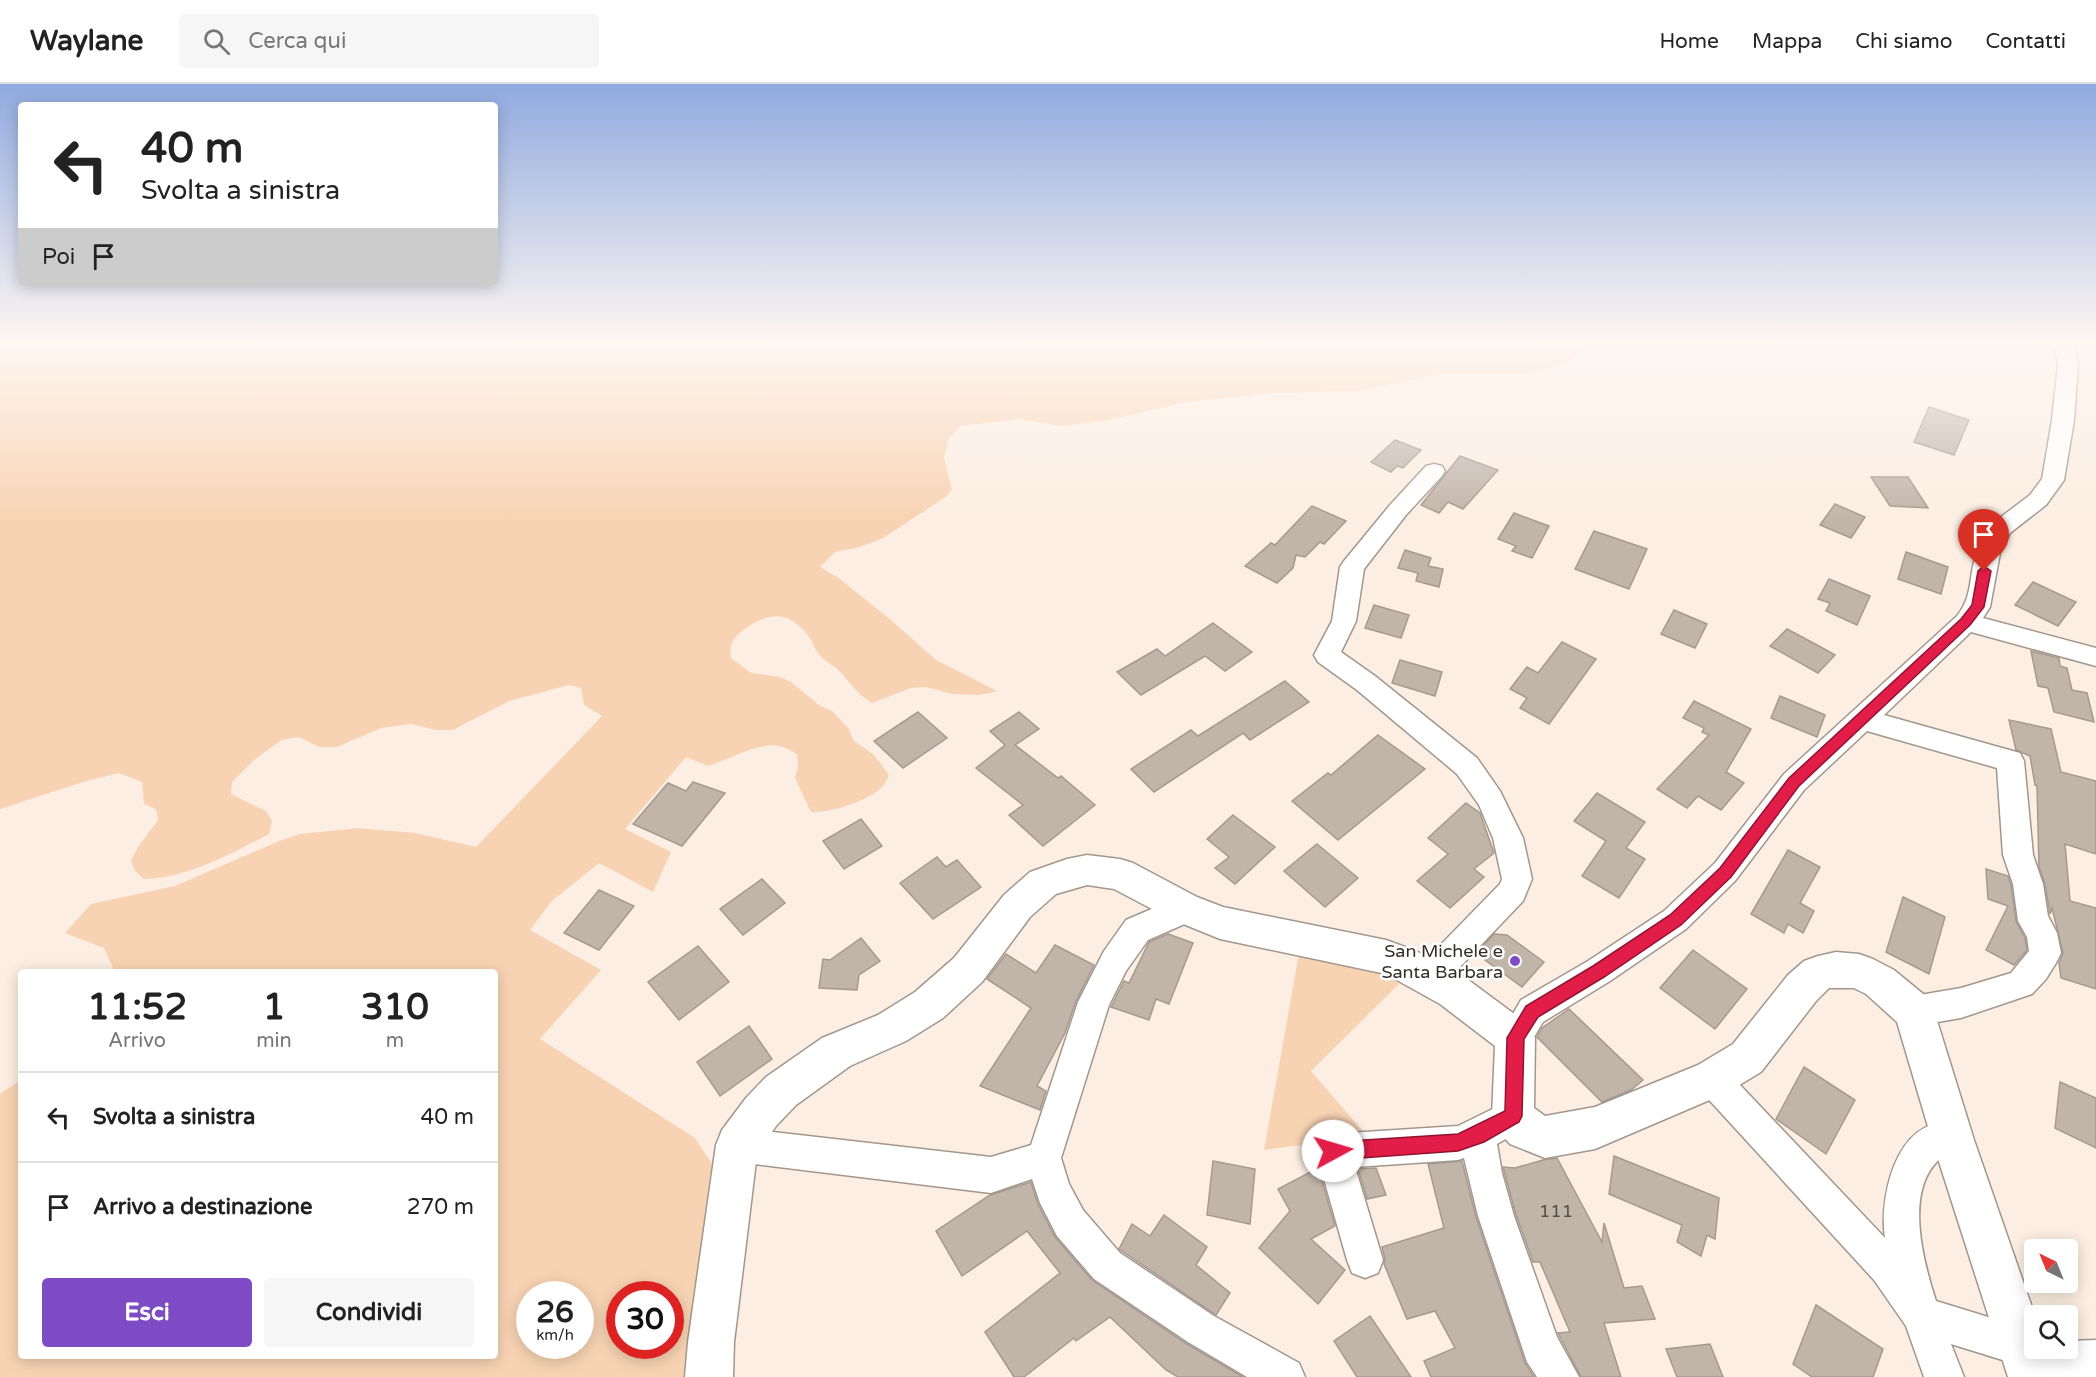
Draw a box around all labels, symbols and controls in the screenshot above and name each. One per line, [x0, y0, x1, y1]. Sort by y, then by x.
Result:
search box [179, 14, 599, 68]
text: Waylane [30, 24, 143, 58]
icon: search [200, 25, 233, 58]
text: Cerca qui [248, 28, 346, 54]
text: Home [1659, 29, 1719, 54]
text: Mappa [1752, 29, 1822, 54]
text: Chi siamo [1855, 29, 1953, 54]
text: Contatti [1986, 29, 2066, 54]
text: 40 m [141, 123, 243, 174]
icon: left [42, 126, 120, 204]
text: Svolta a sinistra [141, 174, 340, 207]
icon: arrive [87, 240, 120, 273]
text: Poi [42, 244, 75, 270]
pin [1958, 509, 2009, 571]
icon: arrive [1967, 518, 2000, 551]
place label: San Michele e Santa Barbara [1381, 940, 1503, 983]
marker: San Michele e Santa Barbara [1508, 954, 1522, 968]
text: 11:52 [87, 986, 187, 1029]
text: 1 [263, 986, 285, 1029]
text: 310 [361, 986, 429, 1029]
text: Arrivo [108, 1029, 166, 1053]
text: min [256, 1029, 292, 1053]
text: m [386, 1029, 404, 1053]
icon: left [42, 1101, 75, 1134]
text: Svolta a sinistra [93, 1104, 255, 1130]
text: 40 m [420, 1104, 474, 1130]
position arrow [1301, 1119, 1365, 1183]
icon: arrive [42, 1191, 75, 1224]
text: Arrivo a destinazione [93, 1194, 312, 1220]
text: 270 m [407, 1194, 474, 1220]
house number: 111 [1539, 1200, 1573, 1222]
north arrow [2024, 1239, 2078, 1293]
map controls [2024, 1239, 2078, 1359]
button: Esci [42, 1278, 252, 1347]
button: Condividi [264, 1278, 474, 1347]
speed limit sign: 30 [606, 1281, 684, 1359]
text: 26 [536, 1294, 574, 1331]
button: search [2024, 1305, 2078, 1359]
text: km/h [536, 1326, 574, 1344]

